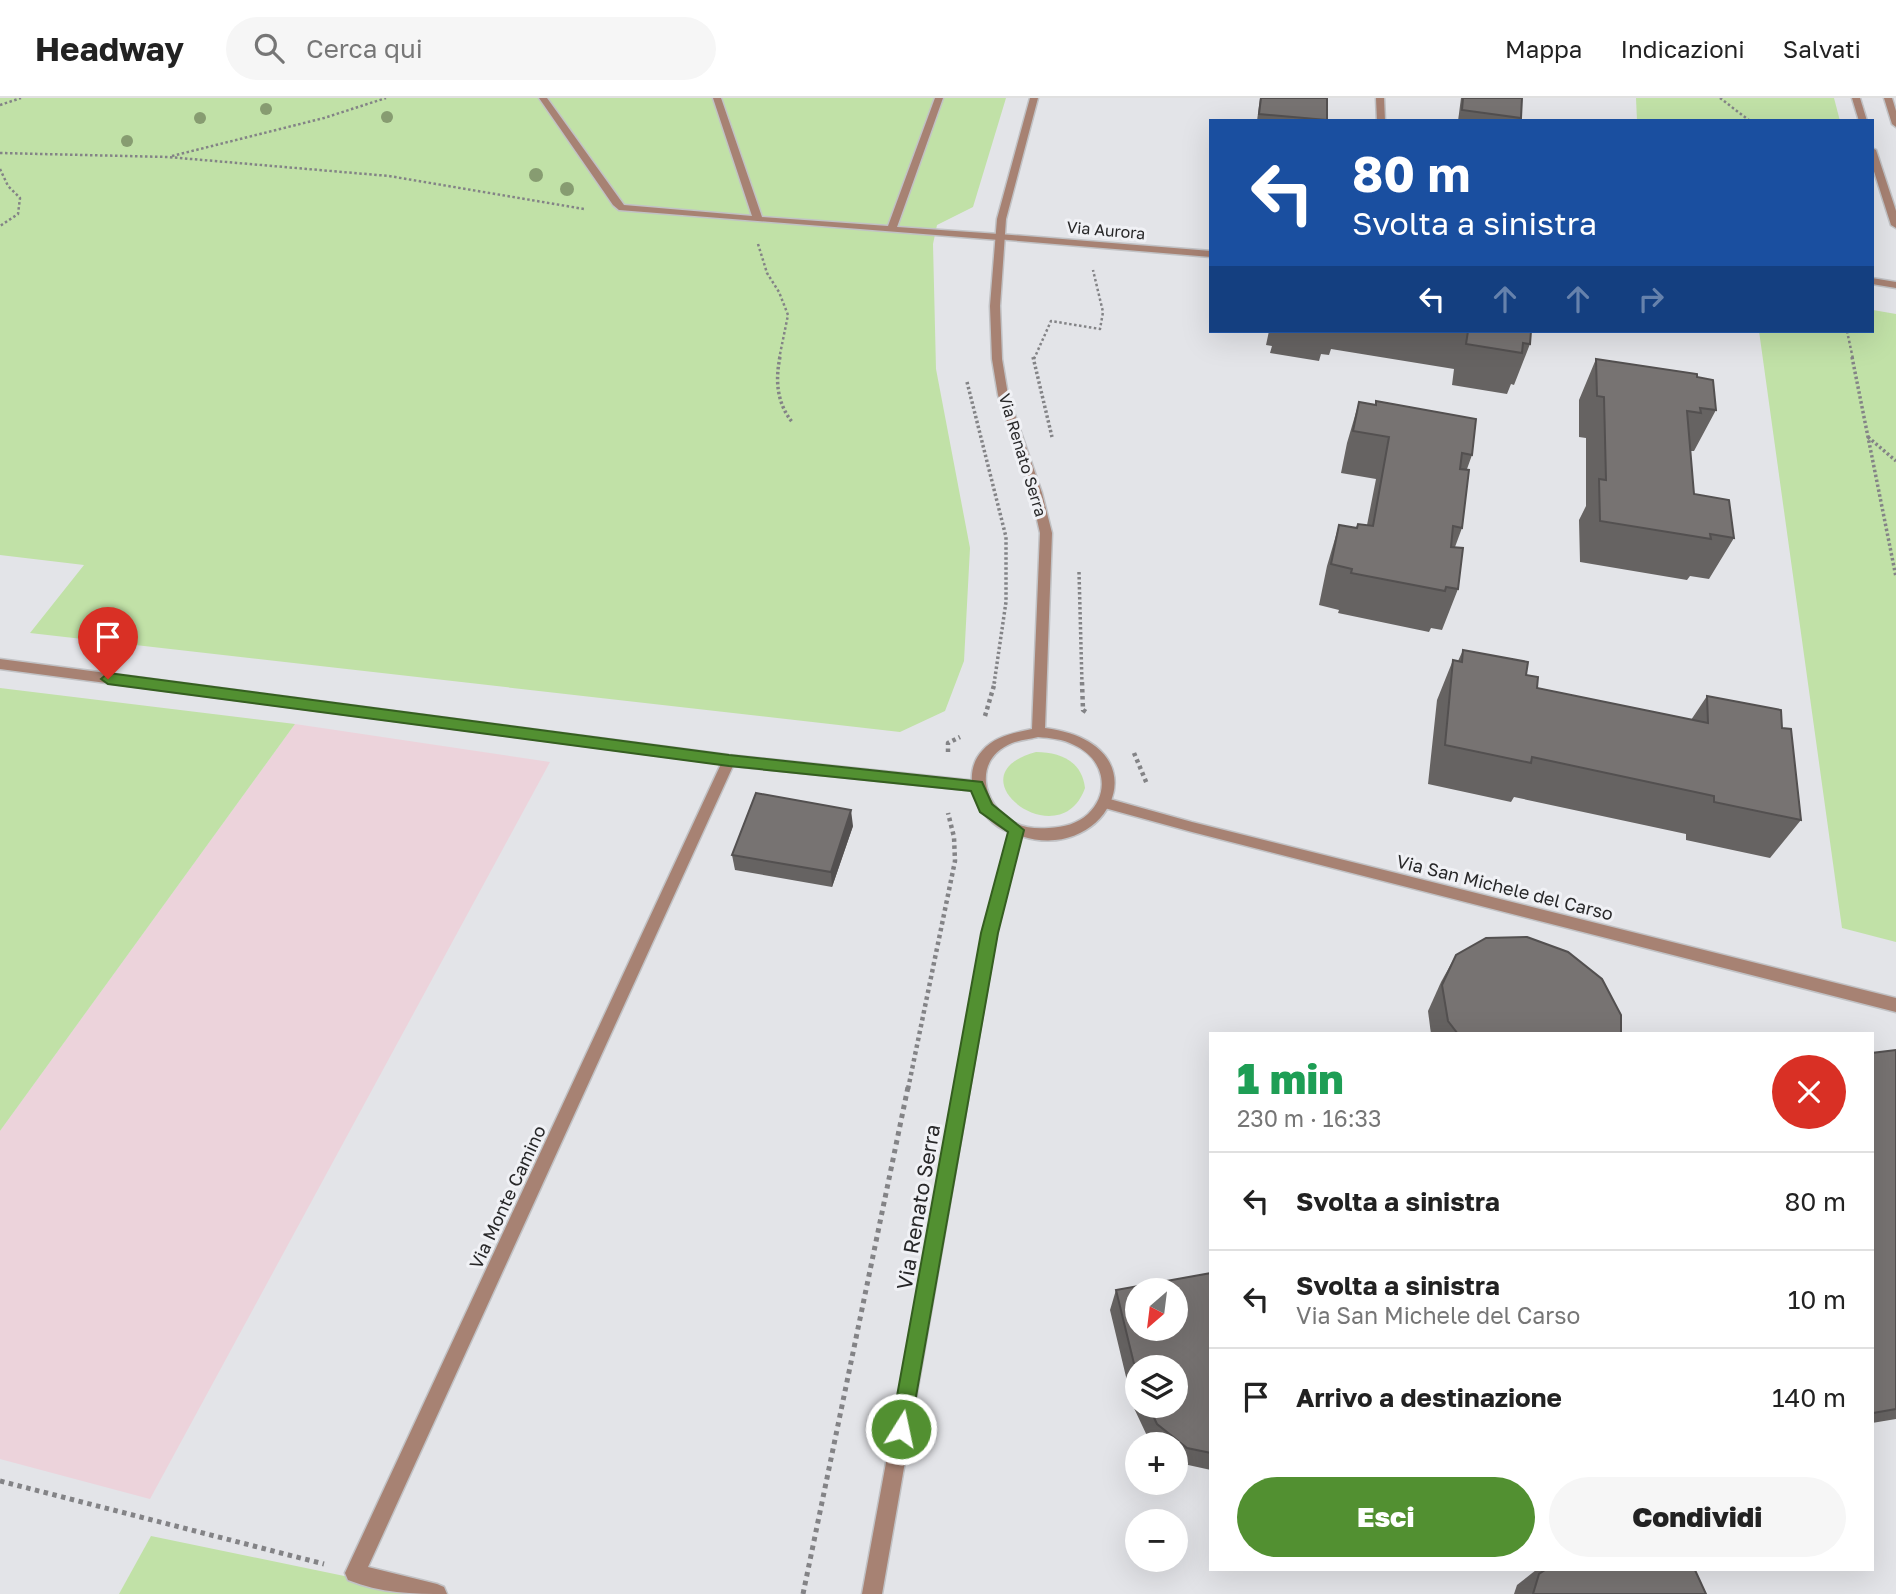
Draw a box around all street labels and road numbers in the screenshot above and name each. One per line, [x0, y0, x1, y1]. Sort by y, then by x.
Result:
street label: Via Aurora [1066, 217, 1146, 243]
street label: Via Renato Serra [995, 391, 1051, 519]
street label: Via San Michele del Carso [1394, 849, 1616, 925]
street label: Via Monte Camino [464, 1122, 550, 1272]
street label: Via Renato Serra [891, 1122, 945, 1292]

